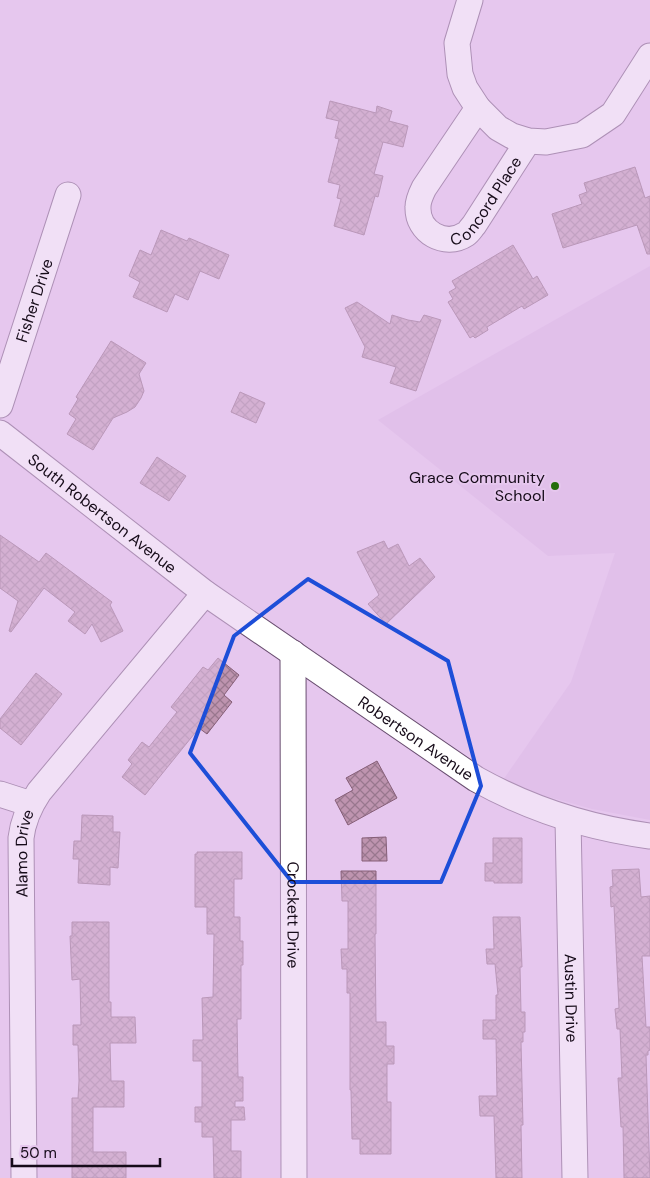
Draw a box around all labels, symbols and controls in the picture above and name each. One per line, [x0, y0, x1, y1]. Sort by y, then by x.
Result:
street label: Concord Place [448, 152, 526, 250]
street label: Fisher Drive [11, 256, 57, 345]
street label: South Robertson Avenue [24, 448, 181, 578]
place label: Grace Community School [409, 467, 545, 506]
marker: Grace Community School [549, 480, 561, 492]
street label: Robertson Avenue [354, 691, 478, 785]
street label: Alamo Drive [10, 806, 38, 898]
street label: Crockett Drive [283, 862, 304, 968]
street label: Austin Drive [560, 953, 583, 1043]
scale bar [12, 1136, 160, 1168]
text: 50 m [20, 1143, 57, 1163]

